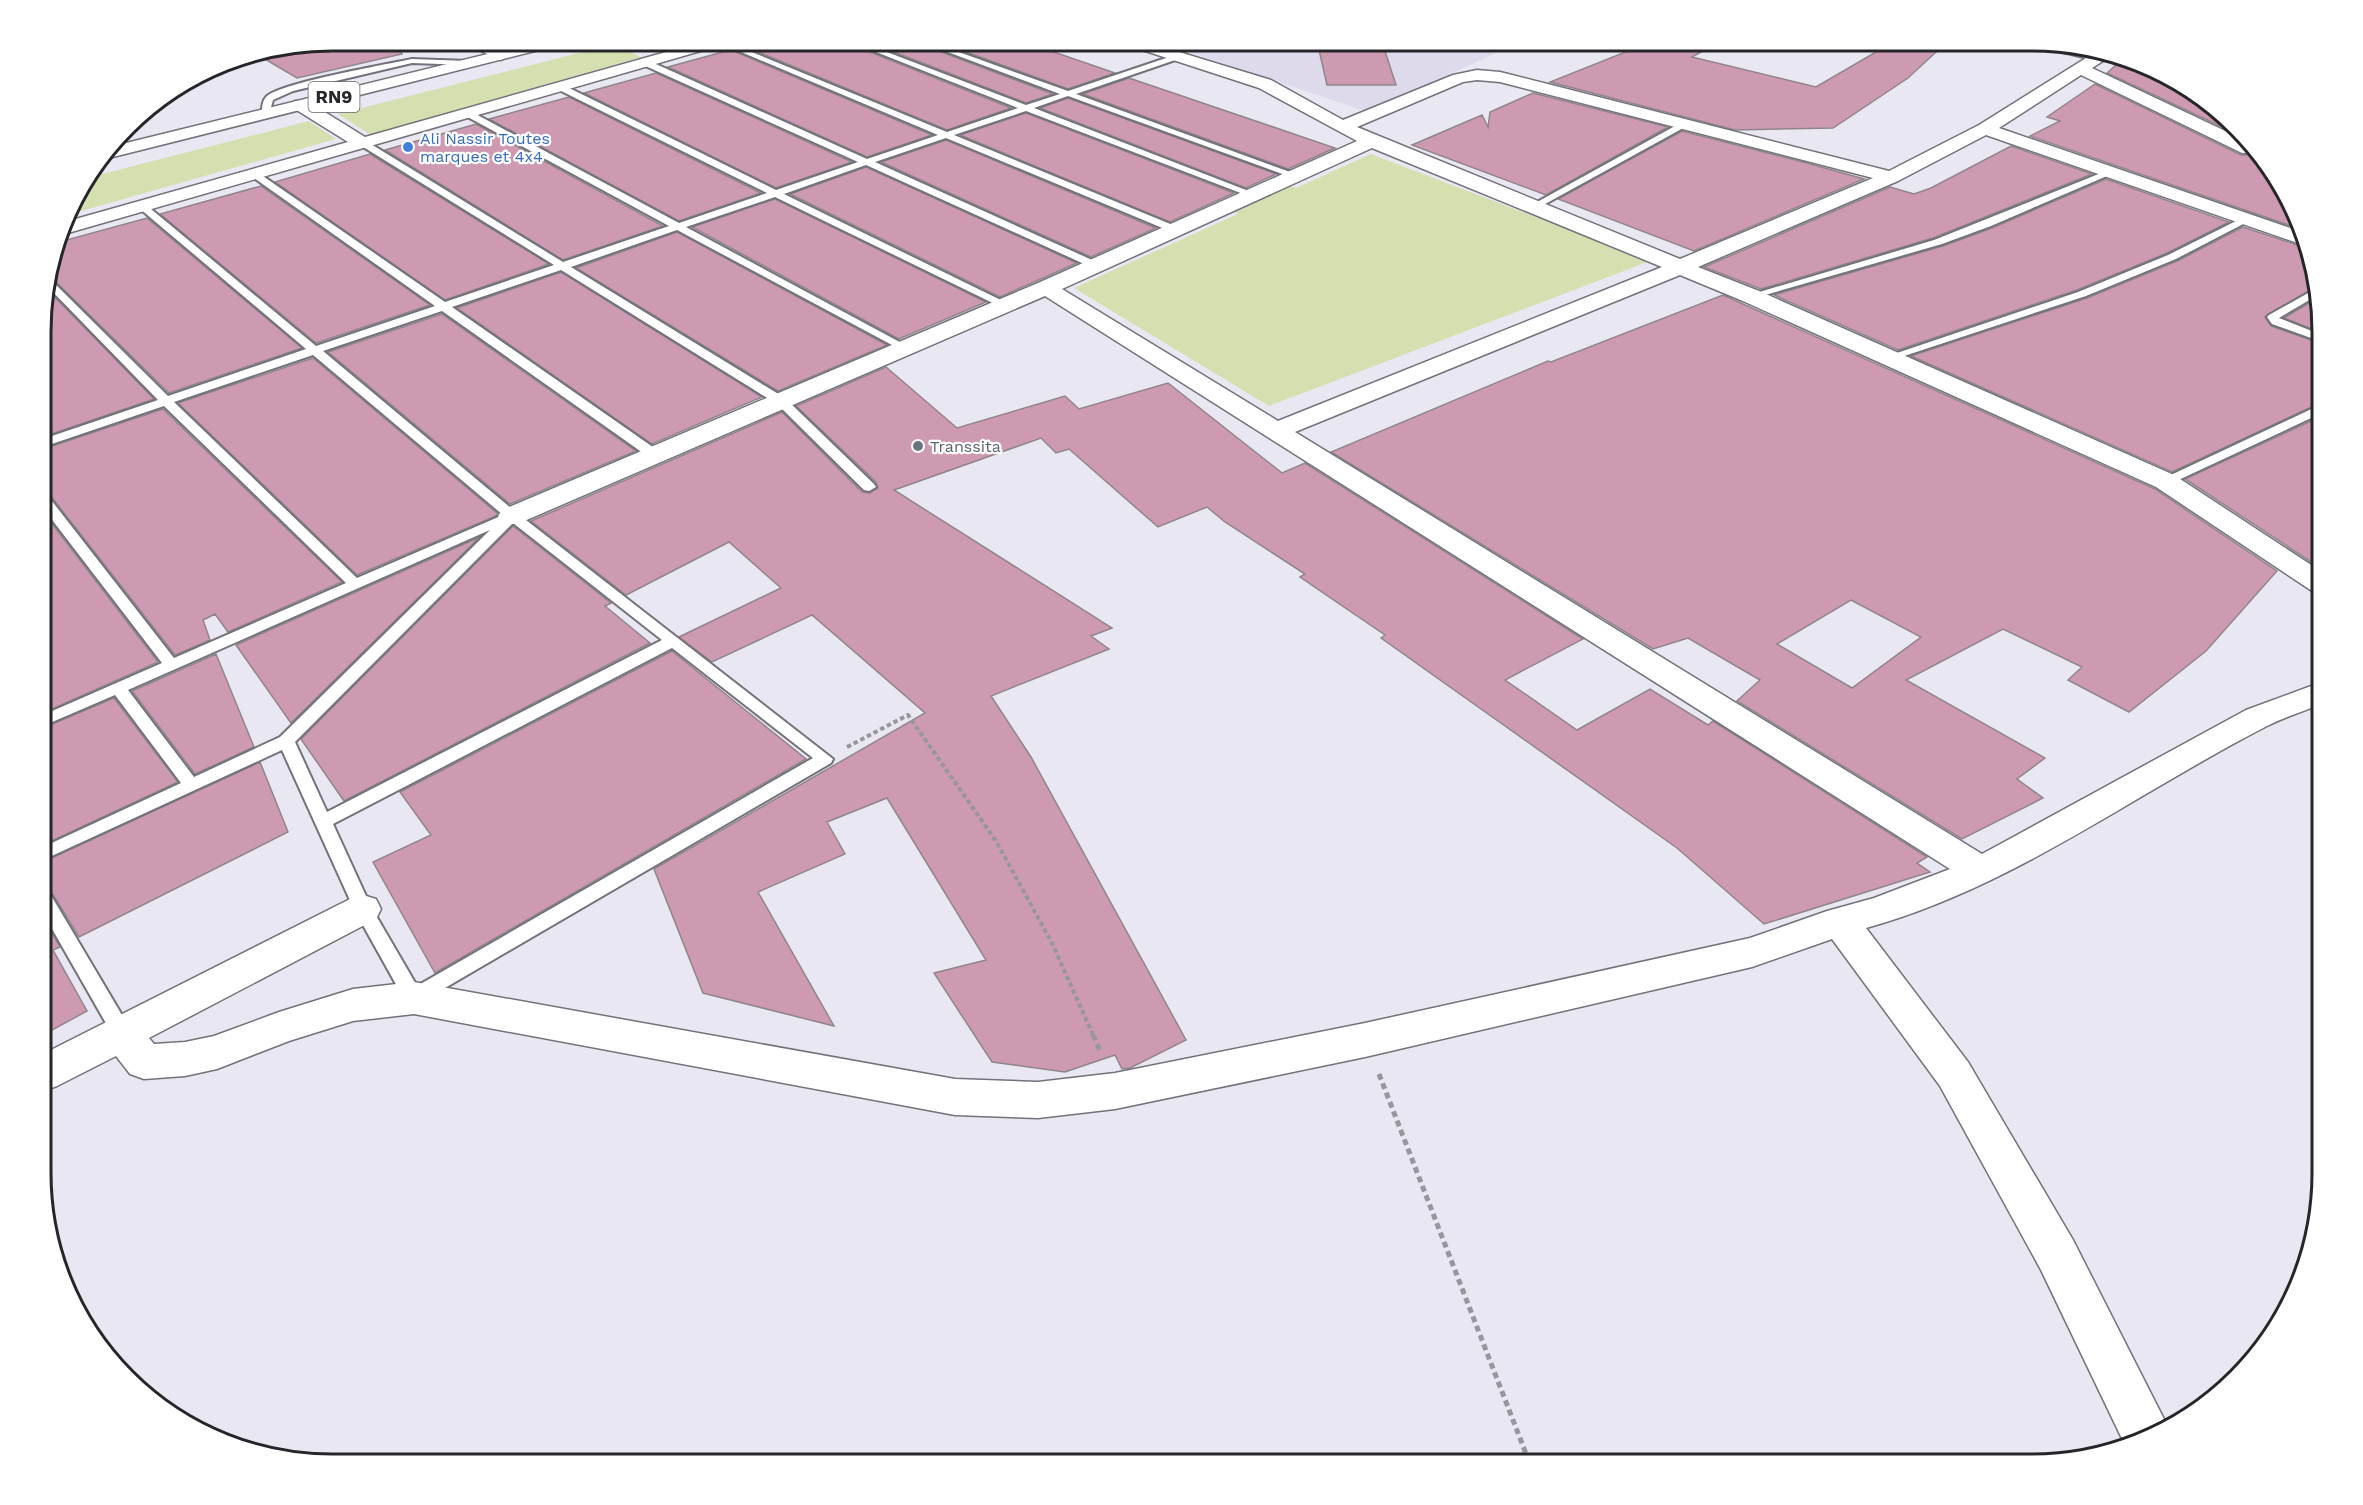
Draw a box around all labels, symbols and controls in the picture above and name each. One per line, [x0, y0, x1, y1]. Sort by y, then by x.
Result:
road number: RN9 [308, 82, 360, 112]
place label: Ali Nassir Toutes marques et 4x4 [420, 129, 550, 166]
marker: Ali Nassir Toutes marques et 4x4 [401, 140, 415, 154]
place label: Transsita [930, 437, 1001, 456]
marker: Transsita [911, 439, 925, 453]

